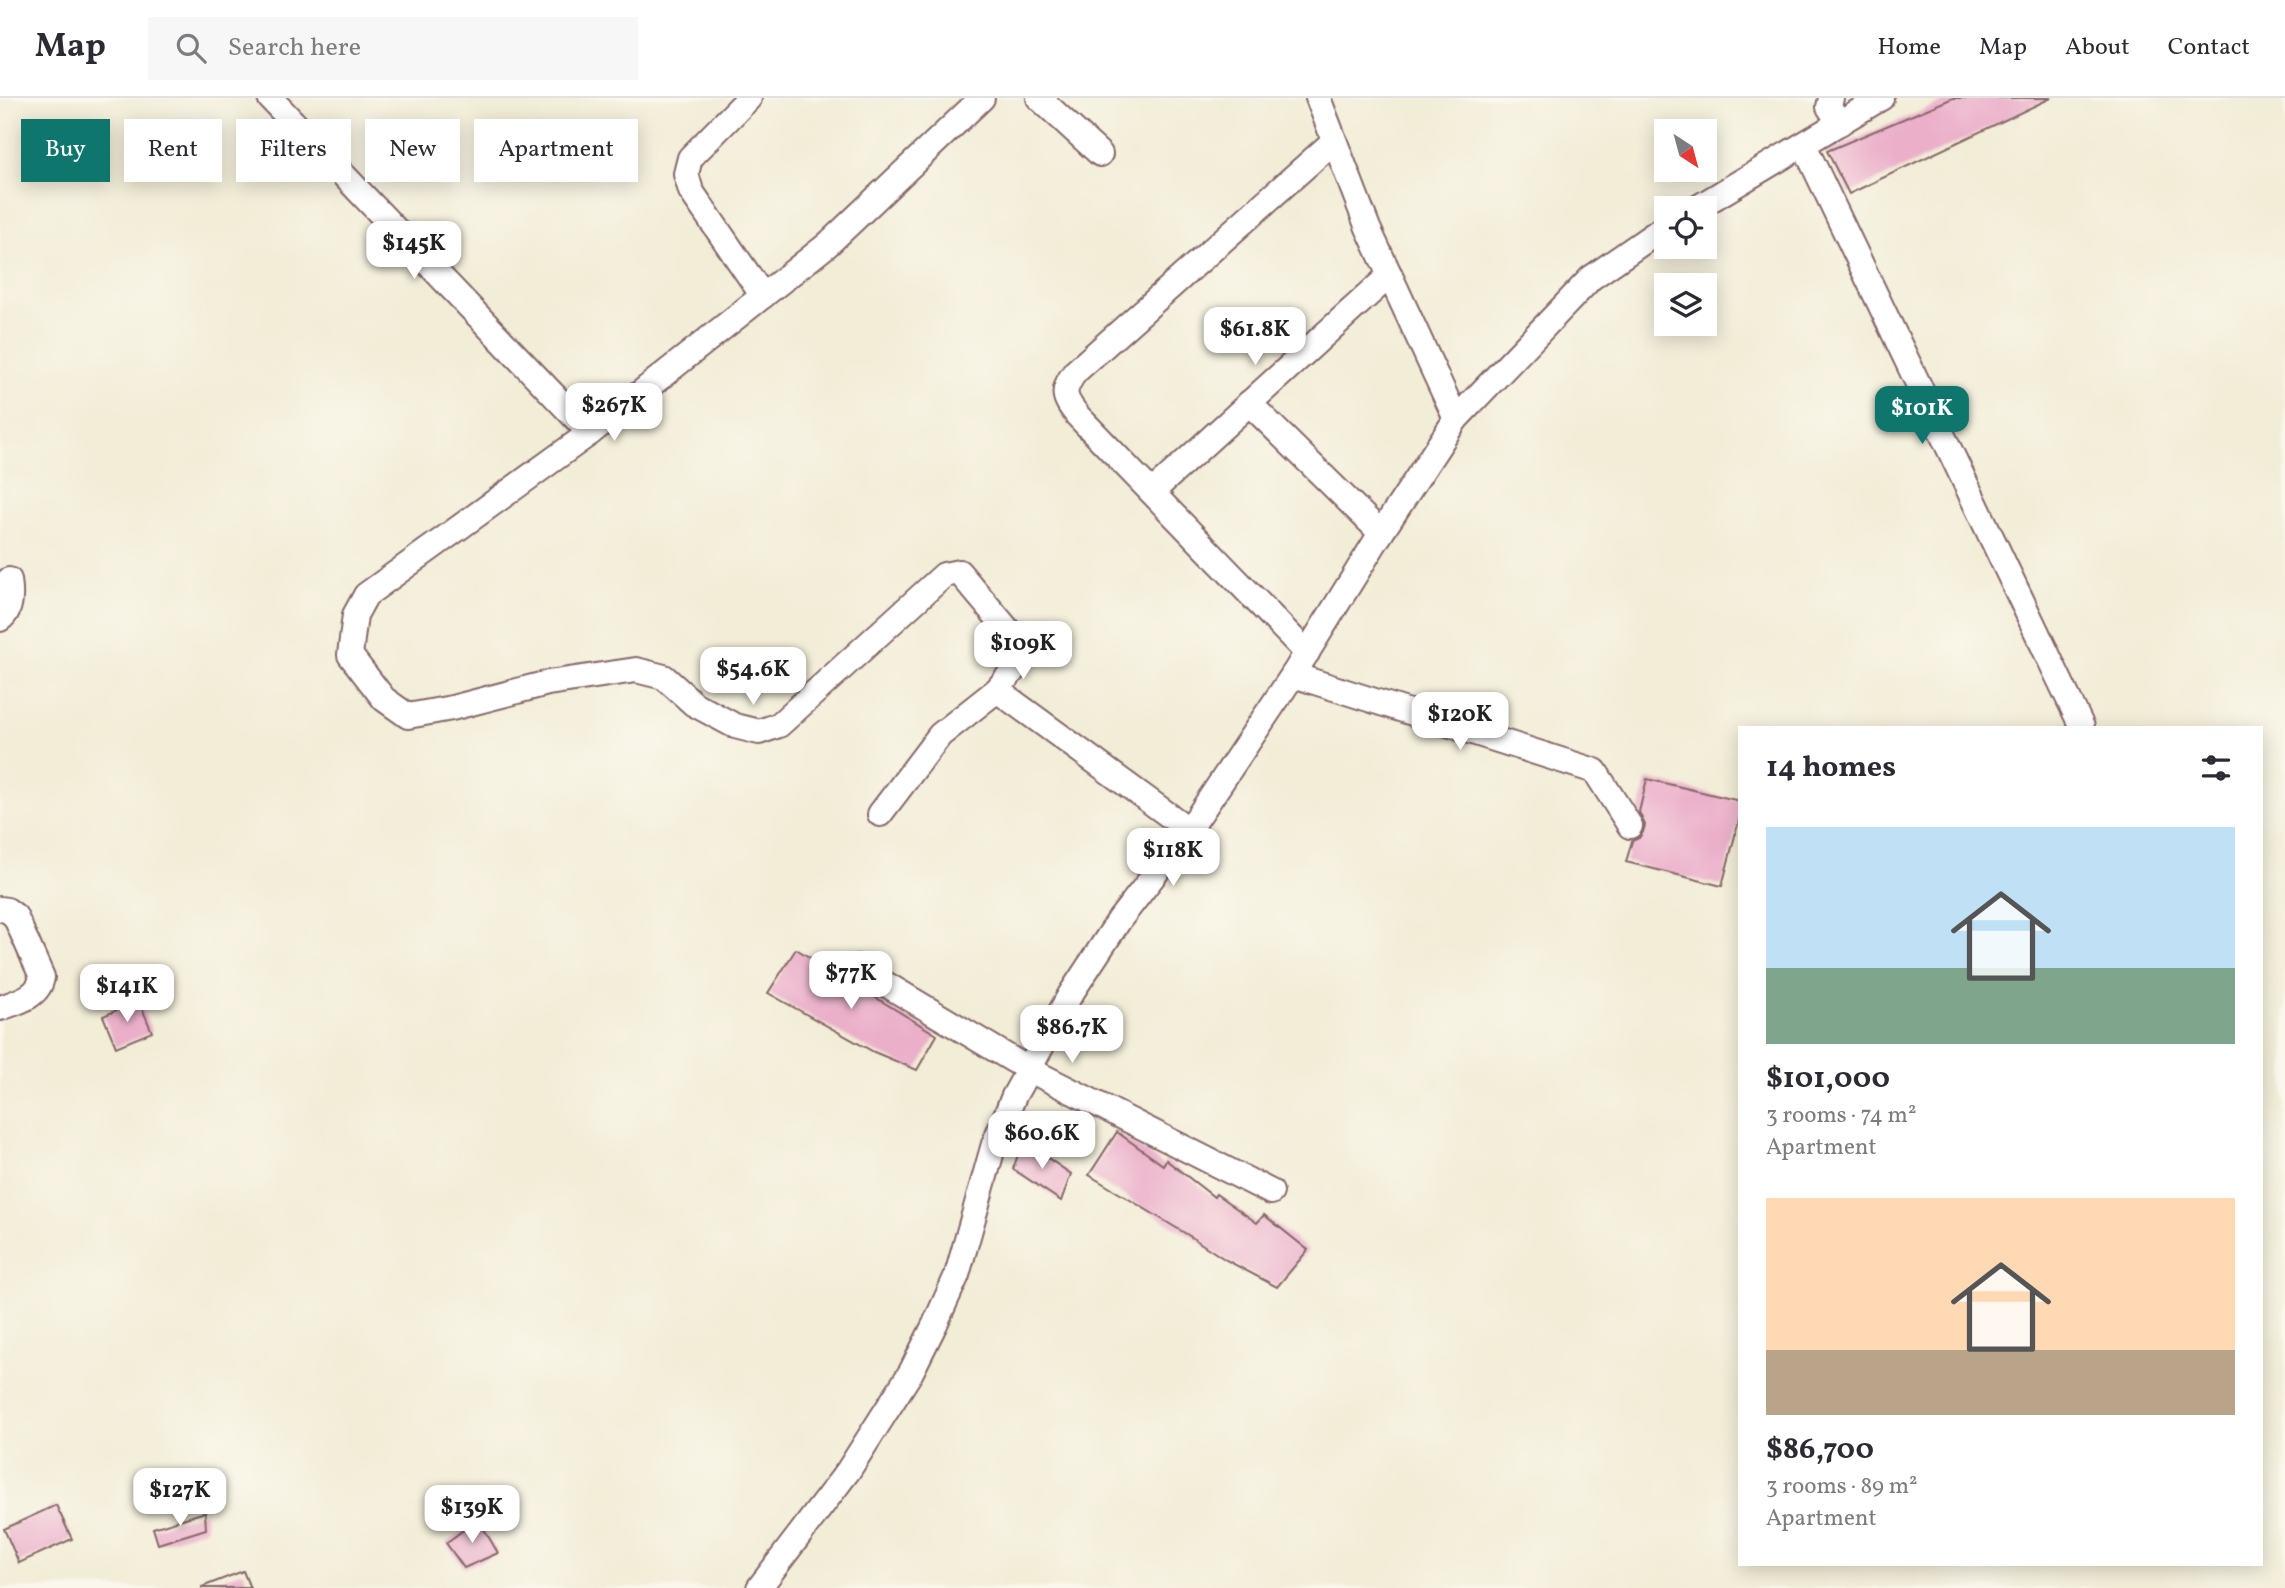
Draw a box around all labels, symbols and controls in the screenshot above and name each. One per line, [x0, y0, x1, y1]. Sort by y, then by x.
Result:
search box [148, 17, 638, 80]
text: Map [35, 25, 106, 71]
icon: search [172, 29, 210, 67]
text: Search here [228, 30, 361, 66]
text: Home [1877, 31, 1941, 65]
text: Map [1979, 31, 2027, 65]
text: About [2065, 31, 2130, 65]
text: Contact [2168, 31, 2250, 65]
chip: Buy [21, 119, 110, 182]
chip: Rent [124, 119, 222, 182]
chip: Filters [236, 119, 351, 182]
chip: New [365, 119, 460, 182]
chip: Apartment [474, 119, 638, 182]
north arrow [1654, 119, 1717, 182]
map controls [1654, 119, 1717, 336]
button: locate [1654, 196, 1717, 259]
pin: $145K [365, 222, 463, 281]
text: $145K [382, 228, 446, 260]
button: layers [1654, 273, 1717, 336]
pin: $61.8K [1198, 308, 1312, 367]
text: $61.8K [1220, 314, 1290, 346]
pin: $267K [565, 384, 663, 443]
pin: $101K [1873, 386, 1971, 446]
text: $267K [581, 390, 647, 422]
text: $101K [1891, 393, 1953, 425]
pin: $109K [974, 622, 1072, 681]
text: $109K [990, 628, 1056, 660]
pin: $54.6K [696, 648, 810, 707]
text: $54.6K [716, 654, 790, 686]
pin: $120K [1411, 692, 1509, 752]
text: $120K [1428, 699, 1492, 731]
text: 14 homes [1766, 747, 1896, 789]
icon: filters [2197, 749, 2235, 787]
pin: $118K [1124, 828, 1222, 888]
text: $118K [1143, 835, 1203, 867]
icon: home [1938, 873, 2064, 999]
pin: $77K [810, 951, 892, 1011]
text: $77K [825, 958, 877, 990]
pin: $141K [78, 964, 176, 1024]
text: $141K [96, 971, 158, 1003]
pin: $86.7K [1015, 1006, 1129, 1065]
text: $86.7K [1036, 1012, 1108, 1044]
text: $101,000 [1766, 1058, 1890, 1100]
text: 3 rooms · 74 m² [1766, 1100, 1916, 1132]
pin: $60.6K [985, 1112, 1099, 1171]
text: $60.6K [1004, 1118, 1080, 1150]
text: Apartment [1766, 1132, 1877, 1164]
icon: home [1938, 1244, 2064, 1370]
text: $86,700 [1766, 1429, 1874, 1471]
pin: $127K [131, 1468, 229, 1528]
text: 3 rooms · 89 m² [1766, 1471, 1918, 1503]
text: $127K [149, 1475, 211, 1507]
pin: $139K [423, 1486, 521, 1545]
text: $139K [441, 1492, 503, 1524]
text: Apartment [1766, 1503, 1877, 1535]

